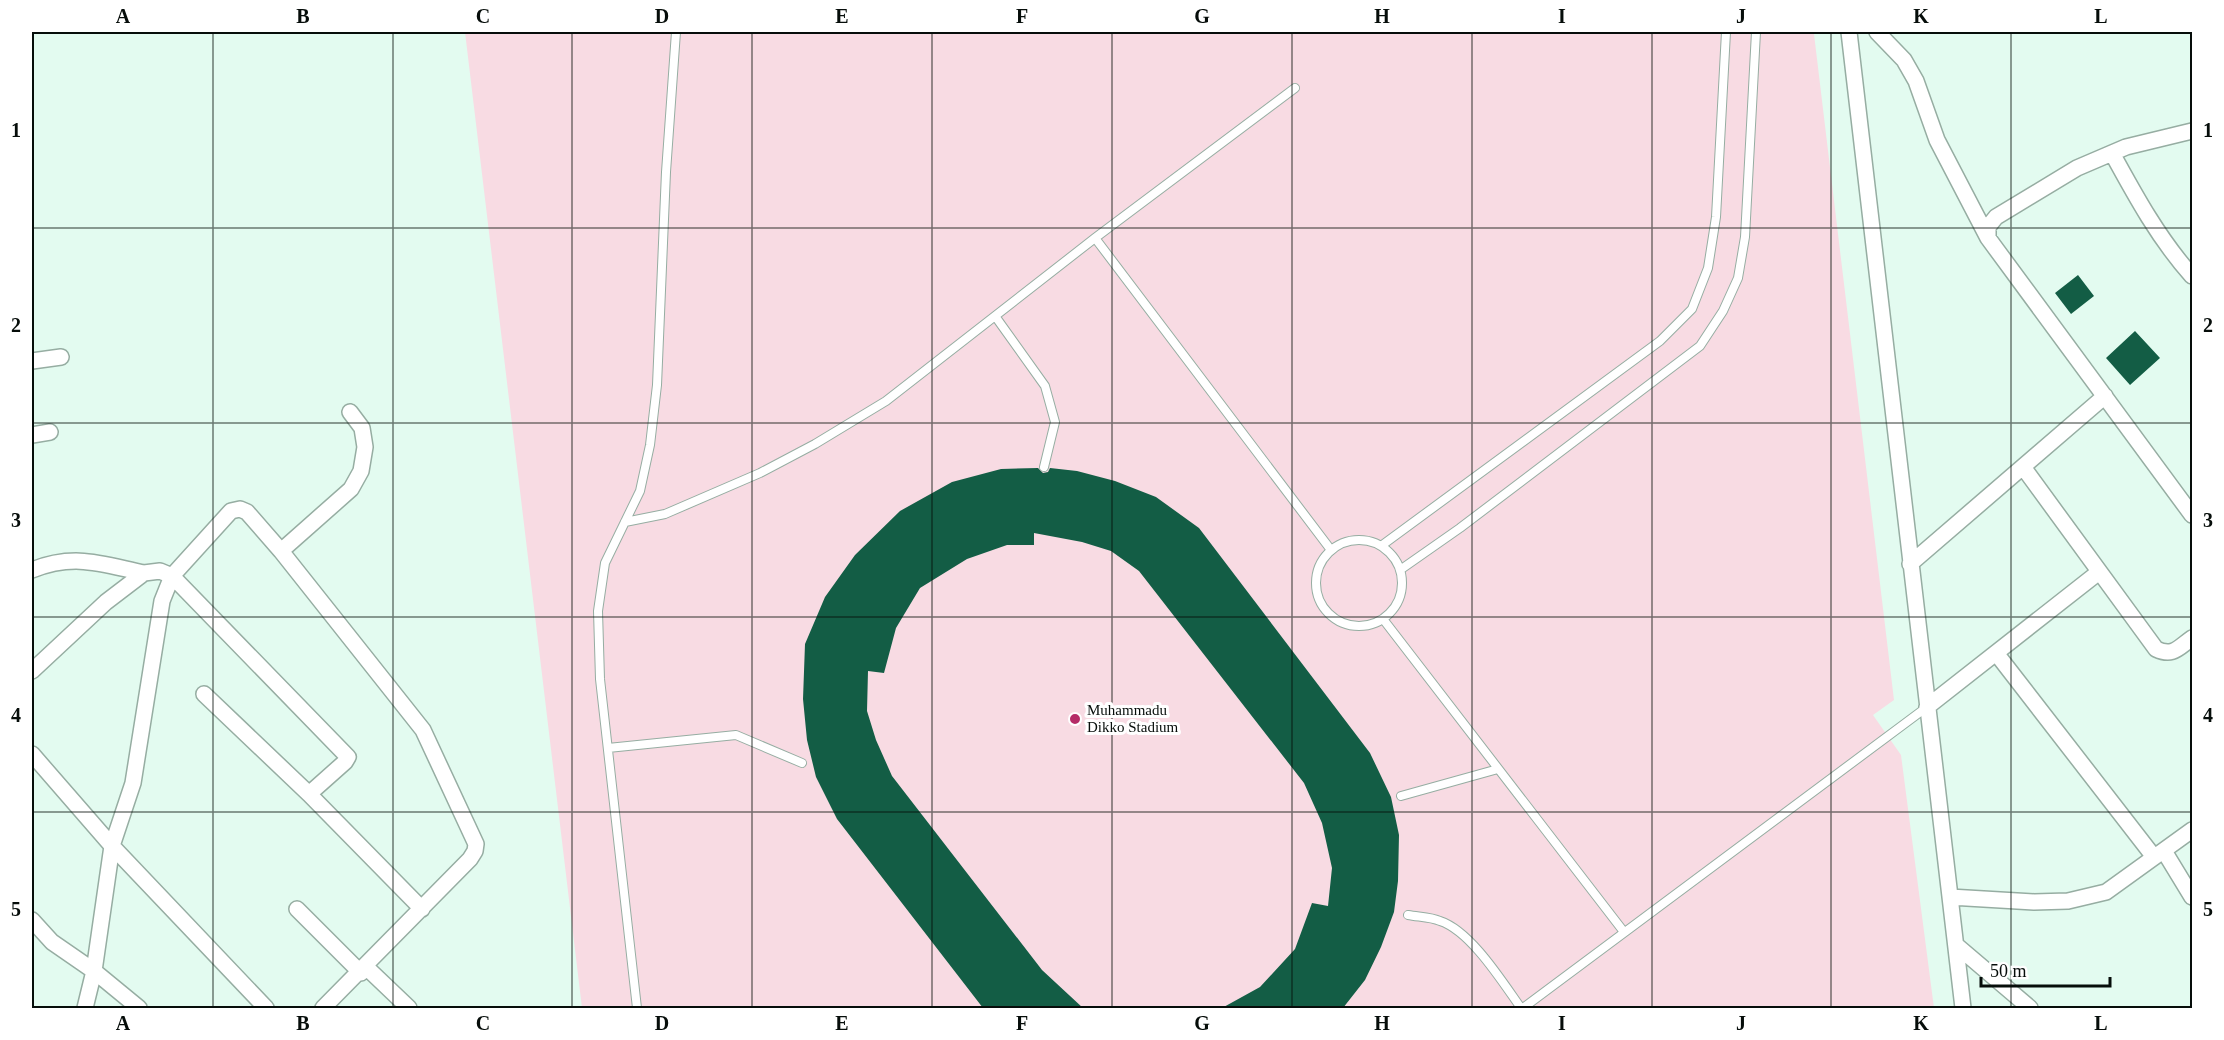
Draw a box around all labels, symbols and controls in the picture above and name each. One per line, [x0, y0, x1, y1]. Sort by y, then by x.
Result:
text: A [116, 5, 131, 27]
text: B [296, 5, 310, 27]
text: C [476, 5, 490, 27]
text: D [655, 5, 669, 27]
text: E [835, 5, 849, 27]
text: F [1016, 5, 1028, 27]
text: G [1194, 5, 1210, 27]
text: H [1374, 5, 1390, 27]
text: I [1558, 5, 1566, 27]
text: J [1736, 5, 1746, 27]
text: K [1913, 5, 1929, 27]
text: L [2094, 5, 2108, 27]
text: 1 [11, 119, 21, 141]
text: 1 [2203, 119, 2213, 141]
text: 2 [11, 314, 21, 336]
text: 2 [2203, 314, 2213, 336]
text: 3 [11, 509, 21, 531]
text: 3 [2203, 509, 2213, 531]
place label: Muhammadu Dikko Stadium [1087, 702, 1179, 735]
text: 4 [11, 704, 21, 726]
text: 4 [2203, 704, 2213, 726]
marker: Muhammadu Dikko Stadium [1068, 712, 1082, 726]
text: 5 [11, 898, 21, 920]
text: 5 [2203, 898, 2213, 920]
scale bar [1981, 950, 2110, 988]
text: 50 m [1990, 961, 2027, 981]
text: A [116, 1012, 131, 1034]
text: B [296, 1012, 310, 1034]
text: C [476, 1012, 490, 1034]
text: D [655, 1012, 669, 1034]
text: E [835, 1012, 849, 1034]
text: F [1016, 1012, 1028, 1034]
text: G [1194, 1012, 1210, 1034]
text: H [1374, 1012, 1390, 1034]
text: I [1558, 1012, 1566, 1034]
text: J [1736, 1012, 1746, 1034]
text: K [1913, 1012, 1929, 1034]
text: L [2094, 1012, 2108, 1034]

